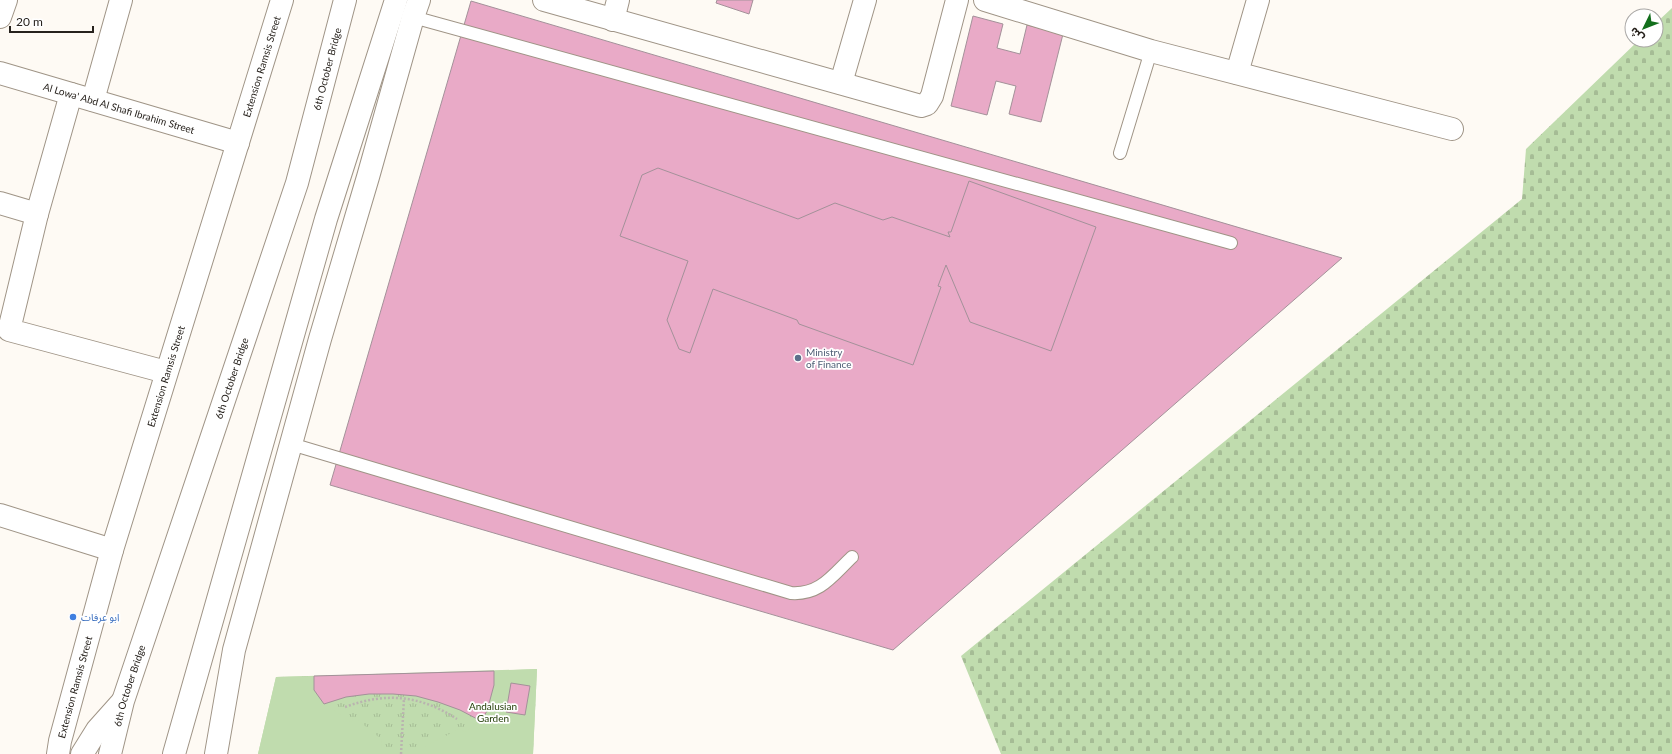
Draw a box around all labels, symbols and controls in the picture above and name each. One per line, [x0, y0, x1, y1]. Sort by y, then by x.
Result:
scale bar [10, 8, 93, 34]
north arrow [1624, 8, 1664, 48]
text: 20 m [16, 14, 43, 29]
street label: Extension Ramsis Street [240, 14, 283, 119]
text: ش [1626, 25, 1647, 45]
street label: 6th October Bridge [310, 26, 344, 111]
street label: Al Lowa' Abd Al Shafi Ibrahim Street [42, 80, 196, 136]
street label: Extension Ramsis Street [144, 324, 187, 428]
street label: 6th October Bridge [212, 336, 251, 420]
place label: Ministry of Finance [806, 346, 852, 370]
marker: Ministry of Finance [793, 353, 803, 363]
place label: ابو عرفات [81, 611, 119, 624]
marker: ابو عرفات [68, 612, 78, 622]
street label: Extension Ramsis Street [55, 634, 94, 739]
street label: 6th October Bridge [111, 643, 147, 728]
park label: Andalusian Garden [469, 700, 517, 724]

